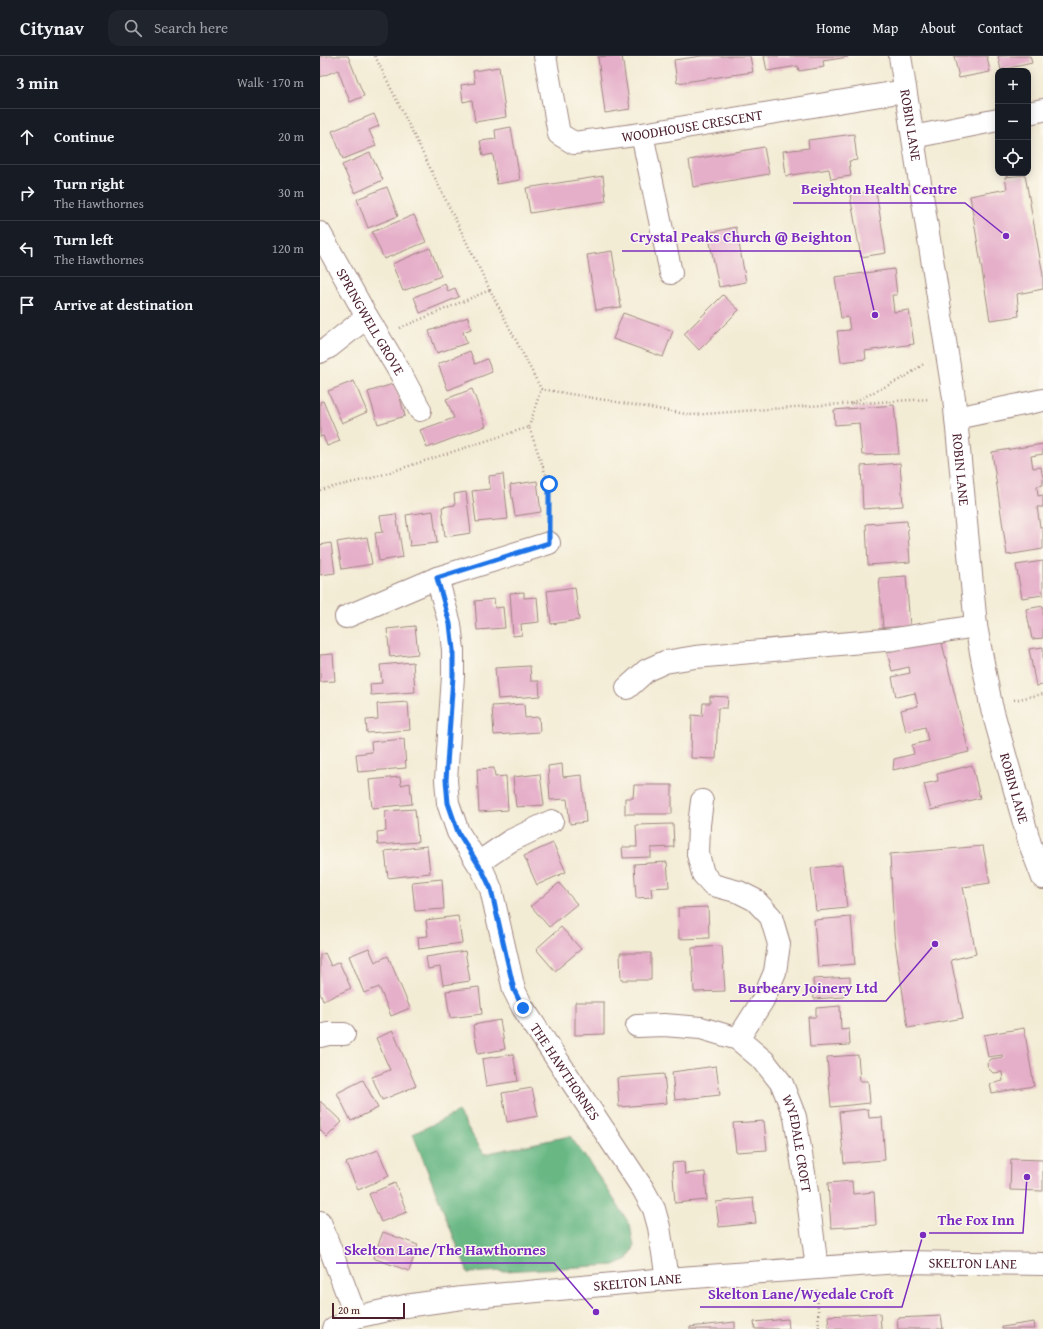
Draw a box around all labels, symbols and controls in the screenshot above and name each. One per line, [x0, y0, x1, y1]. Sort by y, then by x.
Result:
search box [108, 10, 388, 46]
text: Citynav [20, 14, 84, 42]
icon: search [122, 17, 144, 39]
text: Search here [154, 17, 228, 38]
text: Home [816, 18, 851, 38]
text: Map [873, 18, 898, 38]
text: About [920, 18, 956, 38]
text: Contact [978, 18, 1023, 38]
map controls [995, 68, 1031, 176]
button: + [995, 68, 1031, 104]
text: 3 min [16, 70, 58, 95]
text: Walk · 170 m [237, 73, 304, 92]
street label: ROBIN LANE [895, 88, 926, 163]
street label: WOODHOUSE CRESCENT [620, 104, 764, 147]
button: − [995, 104, 1031, 140]
icon: ahead [16, 126, 38, 148]
text: Continue [54, 126, 115, 147]
text: 20 m [278, 127, 304, 146]
button: locate [995, 140, 1031, 176]
text: Turn right [54, 173, 125, 194]
callout: Beighton Health Centre [793, 176, 965, 203]
text: Beighton Health Centre [801, 178, 957, 199]
icon: right [16, 182, 38, 204]
text: 30 m [278, 183, 304, 202]
text: The Hawthornes [54, 194, 144, 213]
callout: Crystal Peaks Church @ Beighton [622, 224, 860, 251]
text: Crystal Peaks Church @ Beighton [630, 226, 852, 247]
text: Turn left [54, 229, 113, 250]
icon: left [16, 238, 38, 260]
text: 120 m [272, 239, 304, 258]
text: The Hawthornes [54, 250, 144, 269]
street label: SPRINGWELL GROVE [332, 264, 409, 379]
icon: arrive [16, 294, 38, 316]
text: Arrive at destination [54, 294, 193, 315]
street label: ROBIN LANE [947, 432, 974, 507]
route start [540, 475, 558, 493]
street label: ROBIN LANE [995, 750, 1034, 826]
callout: Burbeary Joinery Ltd [730, 974, 886, 1001]
text: Burbeary Joinery Ltd [738, 977, 878, 998]
route end [514, 999, 532, 1017]
street label: THE HAWTHORNES [526, 1019, 605, 1124]
street label: WYEDALE CROFT [777, 1092, 817, 1194]
callout: The Fox Inn [929, 1206, 1023, 1233]
text: The Fox Inn [937, 1209, 1015, 1230]
callout: Skelton Lane/The Hawthornes [336, 1236, 554, 1263]
text: Skelton Lane/The Hawthornes [344, 1239, 546, 1260]
street label: SKELTON LANE [928, 1252, 1017, 1274]
street label: SKELTON LANE [592, 1268, 682, 1296]
callout: Skelton Lane/Wyedale Croft [700, 1280, 902, 1307]
text: Skelton Lane/Wyedale Croft [708, 1283, 894, 1304]
scale bar [332, 1301, 405, 1320]
text: 20 m [338, 1302, 360, 1318]

